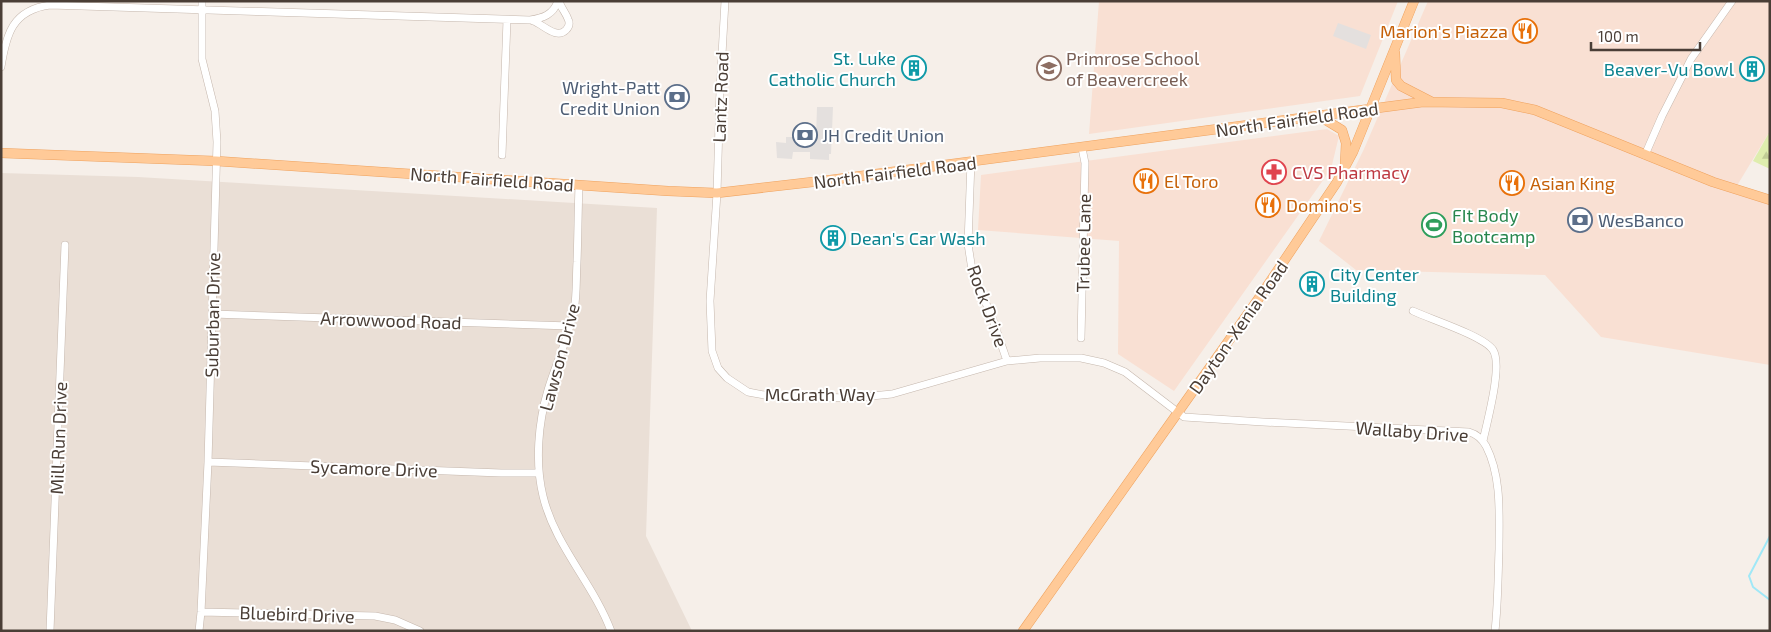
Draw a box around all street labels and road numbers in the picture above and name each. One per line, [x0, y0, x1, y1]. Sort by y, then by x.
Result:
street label: Lantz Road [707, 51, 733, 143]
street label: North Fairfield Road [1214, 97, 1380, 141]
street label: North Fairfield Road [812, 151, 978, 193]
street label: North Fairfield Road [409, 162, 575, 196]
street label: Trubee Lane [1071, 193, 1095, 293]
street label: Suburban Drive [200, 252, 224, 378]
street label: Dayton-Xenia Road [1184, 256, 1292, 398]
street label: Rock Drive [963, 262, 1013, 350]
street label: Lawson Drive [534, 301, 584, 413]
street label: Arrowwood Road [320, 307, 462, 333]
street label: Mill Run Drive [45, 381, 71, 495]
street label: McGrath Way [765, 383, 876, 405]
street label: Wallaby Drive [1355, 416, 1469, 446]
street label: Sycamore Drive [310, 455, 438, 481]
street label: Bluebird Drive [239, 601, 355, 627]

